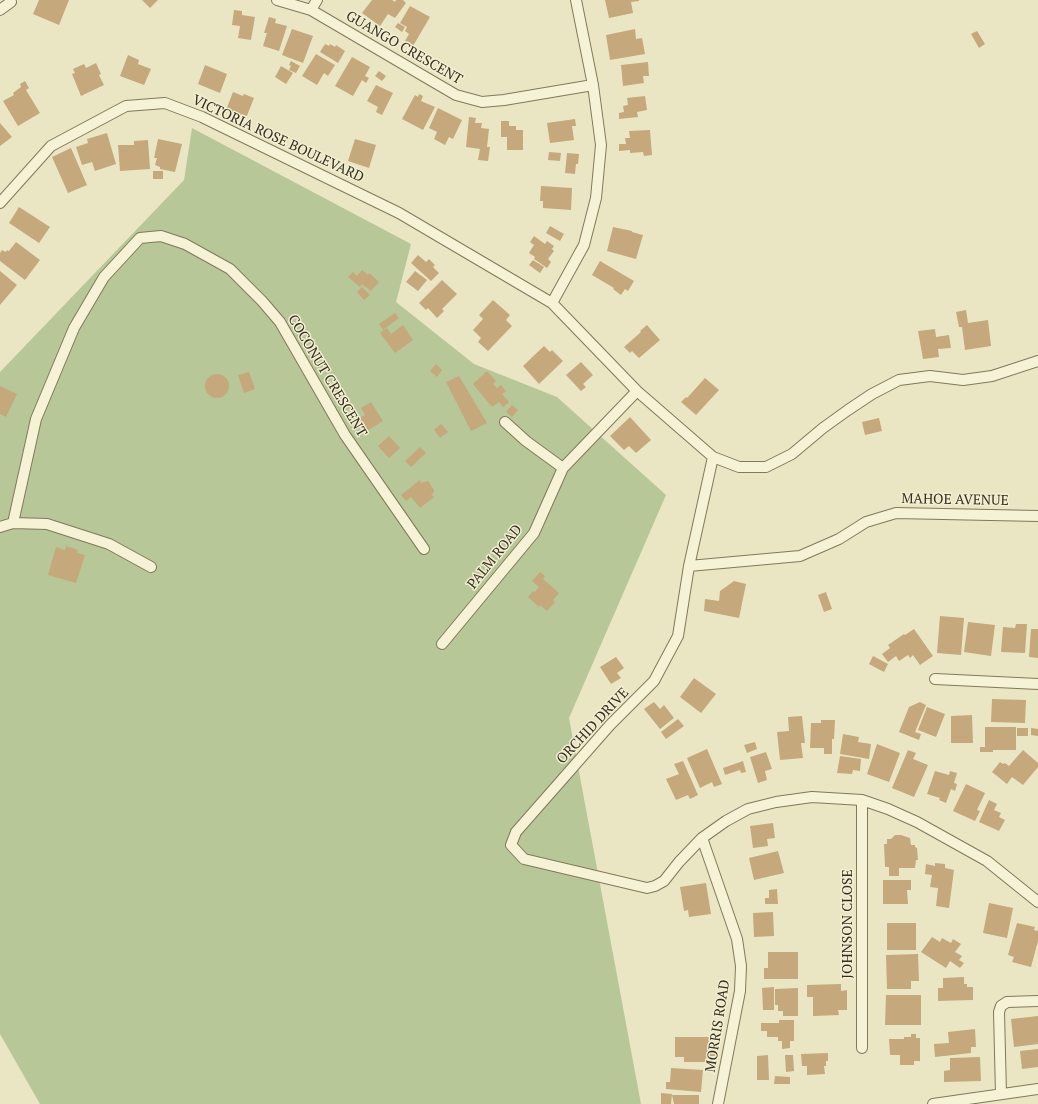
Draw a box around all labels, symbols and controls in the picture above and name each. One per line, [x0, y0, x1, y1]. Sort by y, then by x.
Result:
street label: GUANGO CRESCENT [343, 8, 465, 88]
street label: VICTORIA ROSE BOULEVARD [190, 92, 366, 186]
street label: COCONUT CRESCENT [284, 312, 370, 440]
street label: MAHOE AVENUE [901, 491, 1009, 509]
street label: PALM ROAD [464, 522, 526, 592]
street label: ORCHID DRIVE [554, 685, 632, 767]
street label: JOHNSON CLOSE [840, 869, 856, 979]
street label: MORRIS ROAD [702, 978, 734, 1074]

